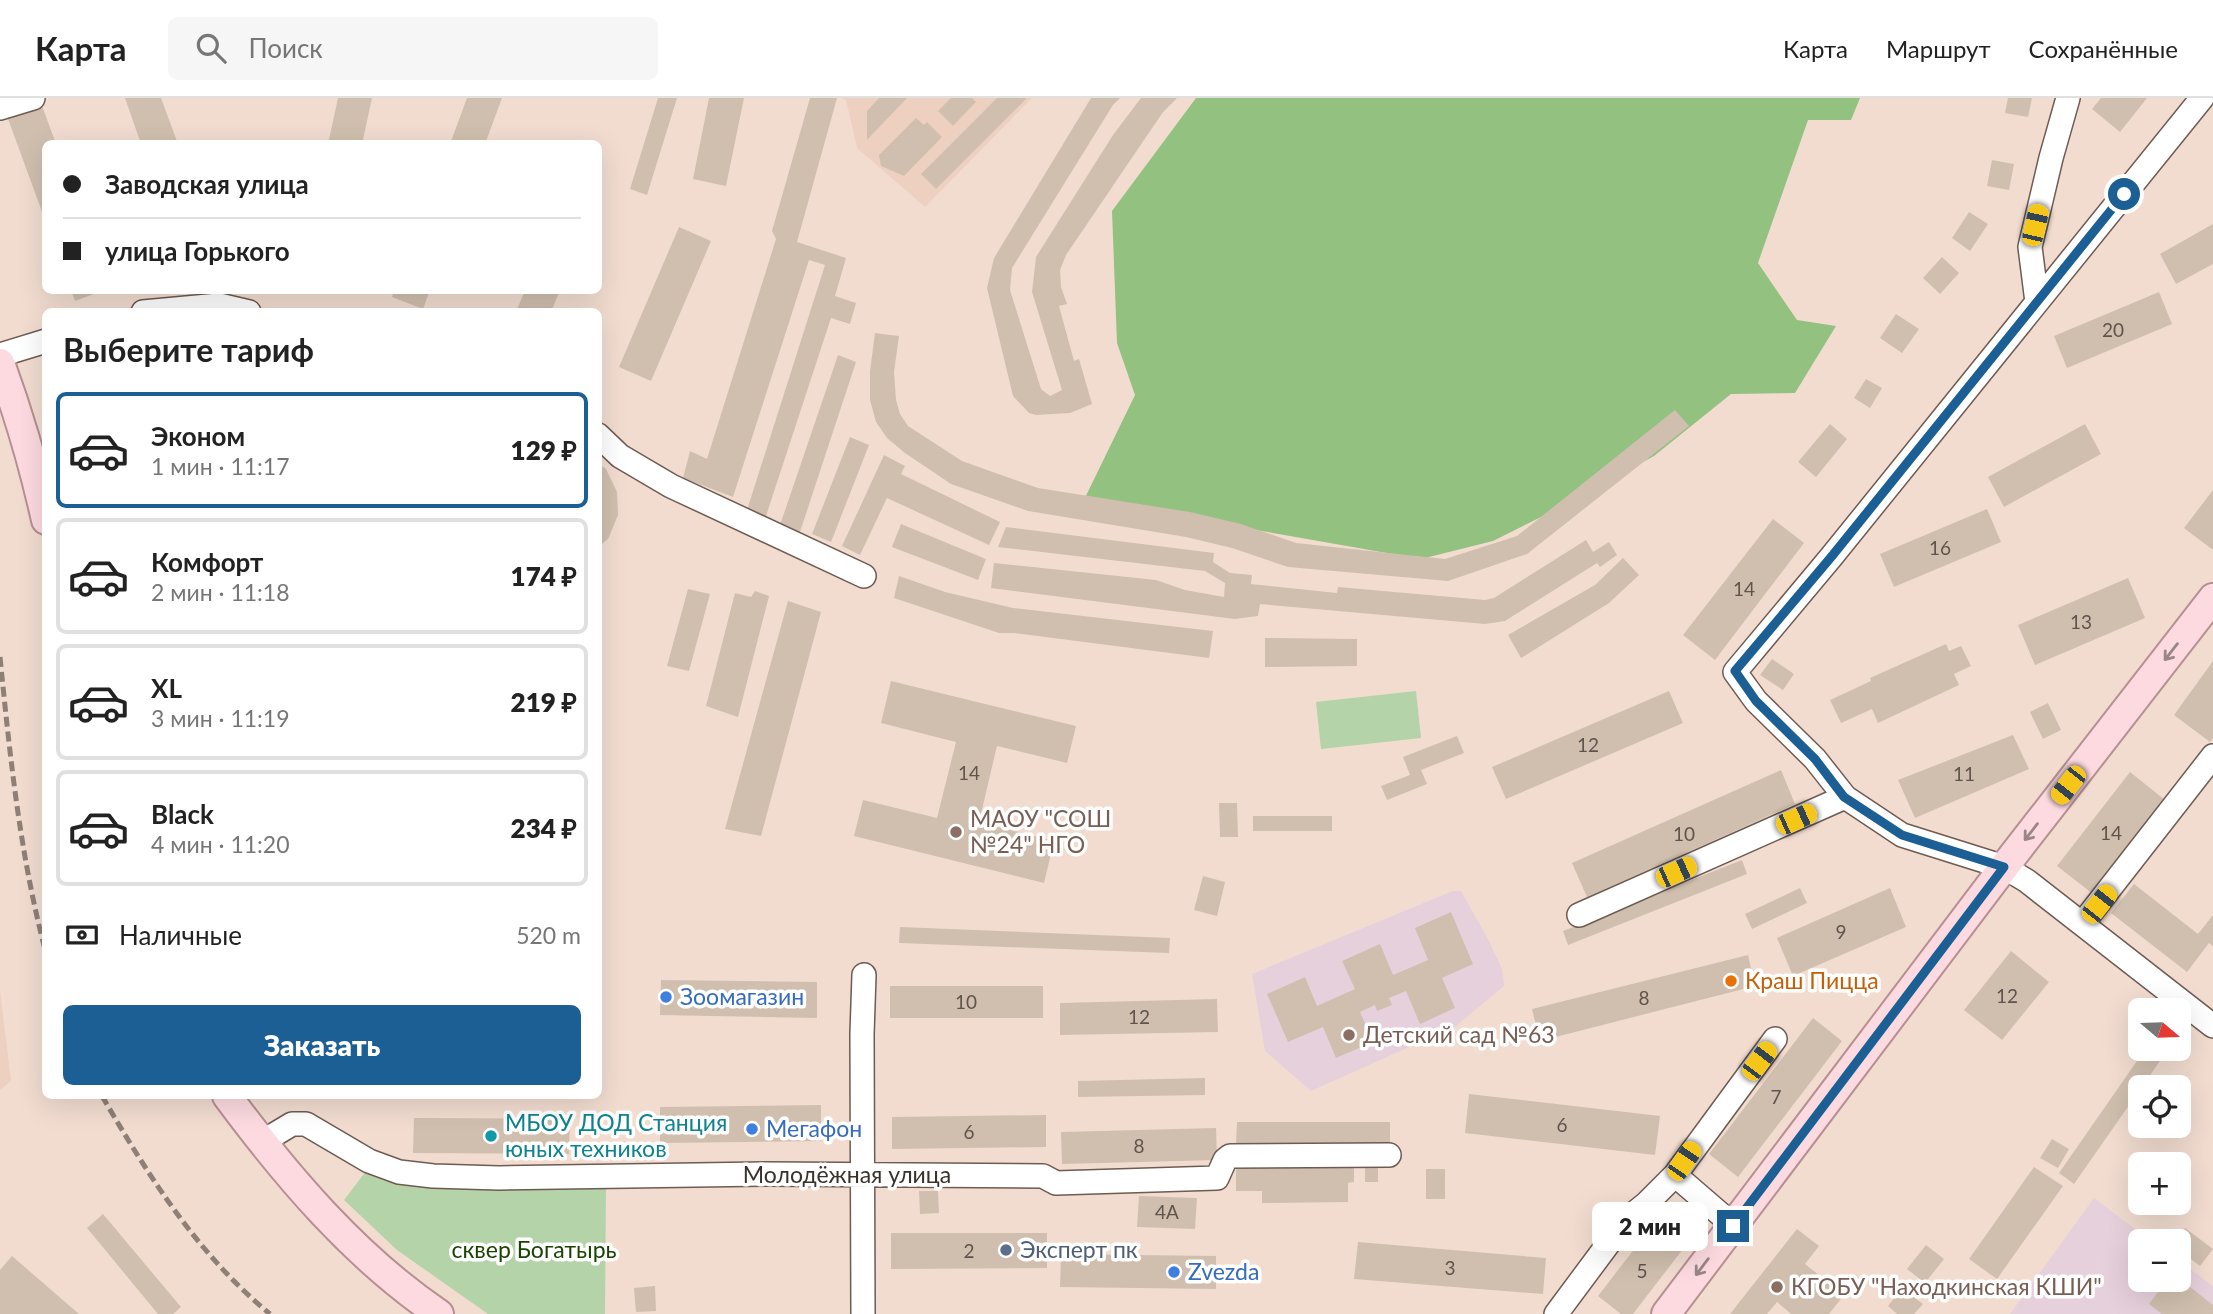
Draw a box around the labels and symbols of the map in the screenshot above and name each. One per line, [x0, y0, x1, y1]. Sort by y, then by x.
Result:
route start [2108, 178, 2140, 210]
car [2021, 202, 2050, 248]
house number: 20 [2102, 318, 2124, 341]
house number: 16 [1929, 536, 1951, 559]
house number: 14 [1733, 577, 1755, 600]
house number: 13 [2070, 610, 2092, 633]
one-way arrow [2164, 643, 2179, 661]
house number: 12 [1577, 733, 1599, 756]
house number: 14 [958, 761, 980, 784]
house number: 11 [1953, 762, 1975, 785]
car [2047, 762, 2090, 808]
car [1773, 801, 1820, 837]
place label: МАОУ "СОШ №24" НГО [970, 804, 1111, 858]
house number: 14 [2100, 821, 2122, 844]
house number: 10 [1673, 822, 1695, 845]
one-way arrow [2024, 822, 2039, 840]
marker: МАОУ "СОШ №24" НГО [948, 824, 964, 840]
car [1653, 854, 1700, 890]
car [2078, 881, 2121, 927]
house number: 9 [1835, 920, 1847, 943]
place label: Краш Пицца [1745, 966, 1879, 994]
marker: Краш Пицца [1723, 973, 1739, 989]
place label: Зоомагазин [680, 982, 804, 1010]
house number: 12 [1996, 984, 2018, 1007]
house number: 8 [1638, 986, 1650, 1009]
marker: Зоомагазин [658, 989, 674, 1005]
house number: 10 [955, 990, 977, 1013]
north arrow [2128, 998, 2191, 1060]
house number: 12 [1128, 1005, 1150, 1028]
place label: Детский сад №63 [1363, 1020, 1555, 1048]
marker: Детский сад №63 [1341, 1027, 1357, 1043]
car [1738, 1038, 1781, 1084]
house number: 7 [1770, 1085, 1782, 1108]
place label: МБОУ ДОД Станция юных техников [505, 1108, 727, 1162]
house number: 6 [1556, 1113, 1568, 1136]
place label: Мегафон [766, 1114, 862, 1142]
house number: 6 [963, 1120, 975, 1143]
marker: Мегафон [744, 1121, 760, 1137]
marker: МБОУ ДОД Станция юных техников [483, 1128, 499, 1144]
house number: 8 [1133, 1134, 1145, 1157]
car [1664, 1138, 1705, 1184]
street label: Молодёжная улица [743, 1160, 951, 1188]
house number: 4А [1155, 1200, 1179, 1223]
callout: 2 мин [1593, 1202, 1708, 1250]
route end [1717, 1210, 1749, 1242]
park label: сквер Богатырь [451, 1235, 617, 1263]
place label: Эксперт пк [1020, 1235, 1138, 1263]
house number: 2 [963, 1239, 975, 1262]
marker: Эксперт пк [998, 1242, 1014, 1258]
house number: 3 [1444, 1256, 1456, 1279]
place label: Zvezda [1188, 1257, 1259, 1285]
one-way arrow [1694, 1257, 1709, 1276]
house number: 5 [1636, 1259, 1648, 1282]
marker: Zvezda [1166, 1264, 1182, 1280]
place label: КГОБУ "Находкинская КШИ" [1791, 1272, 2102, 1300]
marker: КГОБУ "Находкинская КШИ" [1769, 1279, 1785, 1295]

